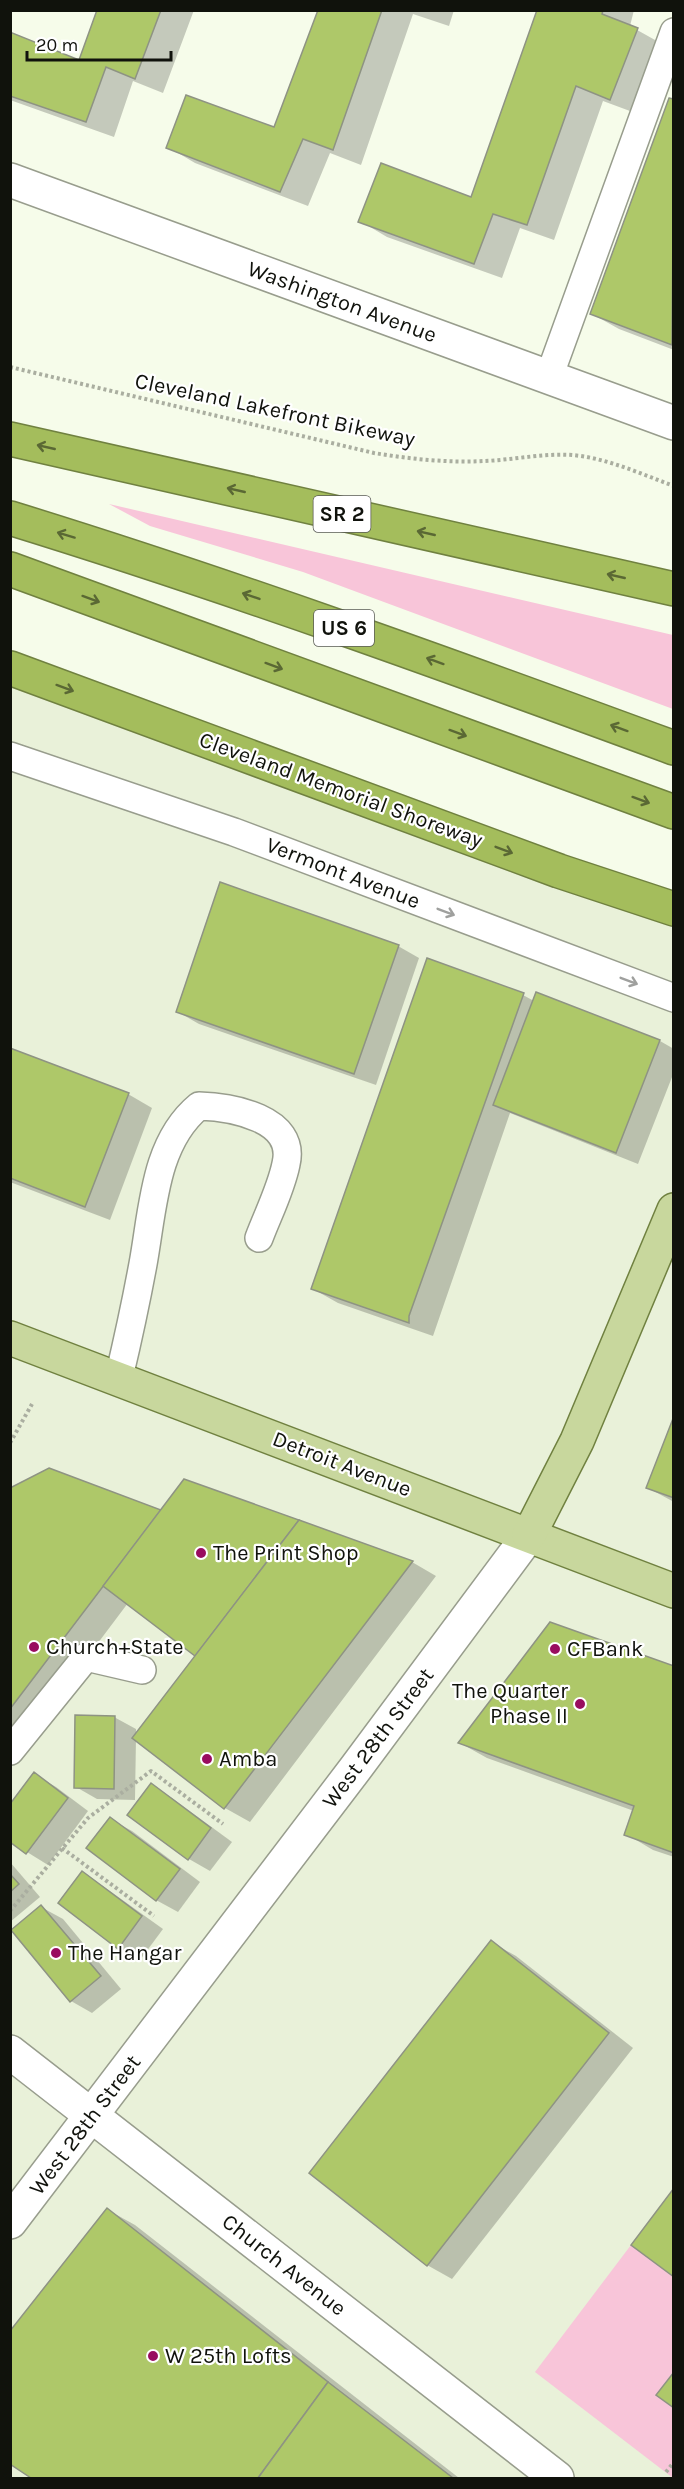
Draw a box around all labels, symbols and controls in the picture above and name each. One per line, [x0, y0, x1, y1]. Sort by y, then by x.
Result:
scale bar [27, 24, 171, 62]
text: 20 m [36, 34, 78, 56]
street label: Washington Avenue [244, 256, 440, 348]
street label: Cleveland Lakefront Bikeway [133, 368, 417, 452]
one-way arrow [37, 441, 56, 452]
one-way arrow [227, 484, 246, 495]
road number: SR 2 [314, 496, 370, 532]
one-way arrow [417, 527, 437, 538]
one-way arrow [57, 529, 76, 540]
one-way arrow [607, 570, 626, 582]
one-way arrow [242, 590, 261, 601]
one-way arrow [81, 594, 100, 605]
road number: US 6 [314, 610, 374, 646]
one-way arrow [426, 654, 445, 665]
one-way arrow [265, 661, 283, 672]
one-way arrow [56, 683, 74, 694]
one-way arrow [610, 721, 628, 732]
street label: Cleveland Memorial Shoreway [196, 727, 486, 853]
one-way arrow [448, 728, 466, 739]
one-way arrow [631, 796, 649, 807]
street label: Vermont Avenue [262, 832, 424, 914]
one-way arrow [495, 846, 513, 857]
one-way arrow [436, 908, 455, 919]
one-way arrow [619, 977, 637, 988]
street label: Detroit Avenue [269, 1426, 415, 1502]
place label: The Print Shop [213, 1540, 359, 1566]
marker: The Print Shop [194, 1546, 208, 1560]
place label: Church+State [46, 1634, 183, 1660]
place label: CFBank [567, 1636, 643, 1662]
marker: Church+State [27, 1640, 41, 1654]
marker: CFBank [548, 1642, 562, 1656]
street label: West 28th Street [317, 1663, 439, 1813]
place label: The Quarter Phase II [452, 1678, 568, 1729]
marker: The Quarter Phase II [573, 1697, 587, 1711]
place label: Amba [219, 1746, 277, 1772]
marker: Amba [200, 1752, 214, 1766]
place label: The Hangar [68, 1940, 181, 1966]
marker: The Hangar [49, 1946, 63, 1960]
street label: West 28th Street [24, 2050, 146, 2200]
street label: Church Avenue [217, 2208, 351, 2322]
place label: W 25th Lofts [165, 2343, 292, 2369]
marker: W 25th Lofts [146, 2349, 160, 2363]

